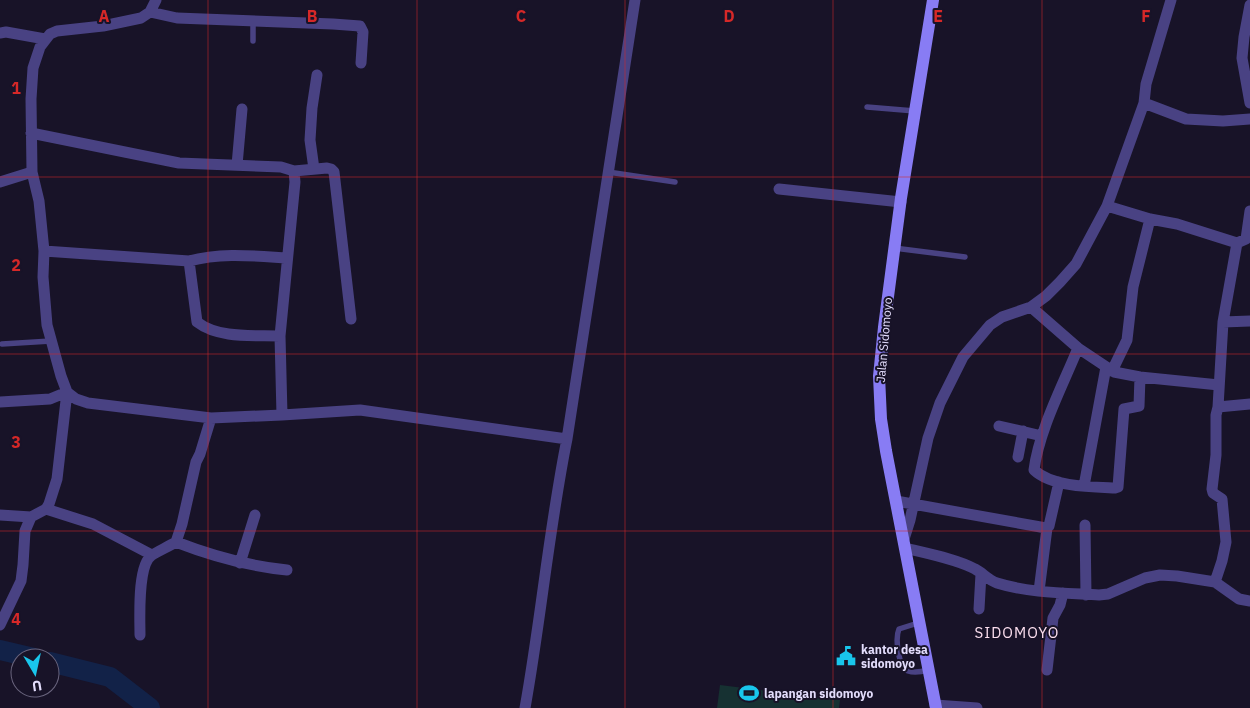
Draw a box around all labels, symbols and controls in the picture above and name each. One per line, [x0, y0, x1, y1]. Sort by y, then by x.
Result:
text: A [99, 6, 110, 26]
text: B [307, 6, 318, 26]
text: C [516, 6, 526, 26]
text: D [723, 6, 735, 26]
text: E [933, 6, 943, 26]
text: F [1141, 6, 1151, 26]
text: 1 [11, 78, 21, 98]
text: 2 [11, 255, 21, 275]
street label: Jalan Sidomoyo [873, 297, 895, 383]
text: 3 [11, 432, 21, 452]
text: 4 [11, 609, 21, 629]
district label: SIDOMOYO [975, 623, 1059, 642]
place label: kantor desa sidomoyo [861, 642, 928, 671]
public building icon: kantor desa sidomoyo [835, 645, 857, 667]
north arrow [10, 648, 60, 698]
text: U [31, 676, 43, 695]
sports icon: lapangan sidomoyo [738, 682, 760, 704]
place label: lapangan sidomoyo [764, 686, 873, 701]

